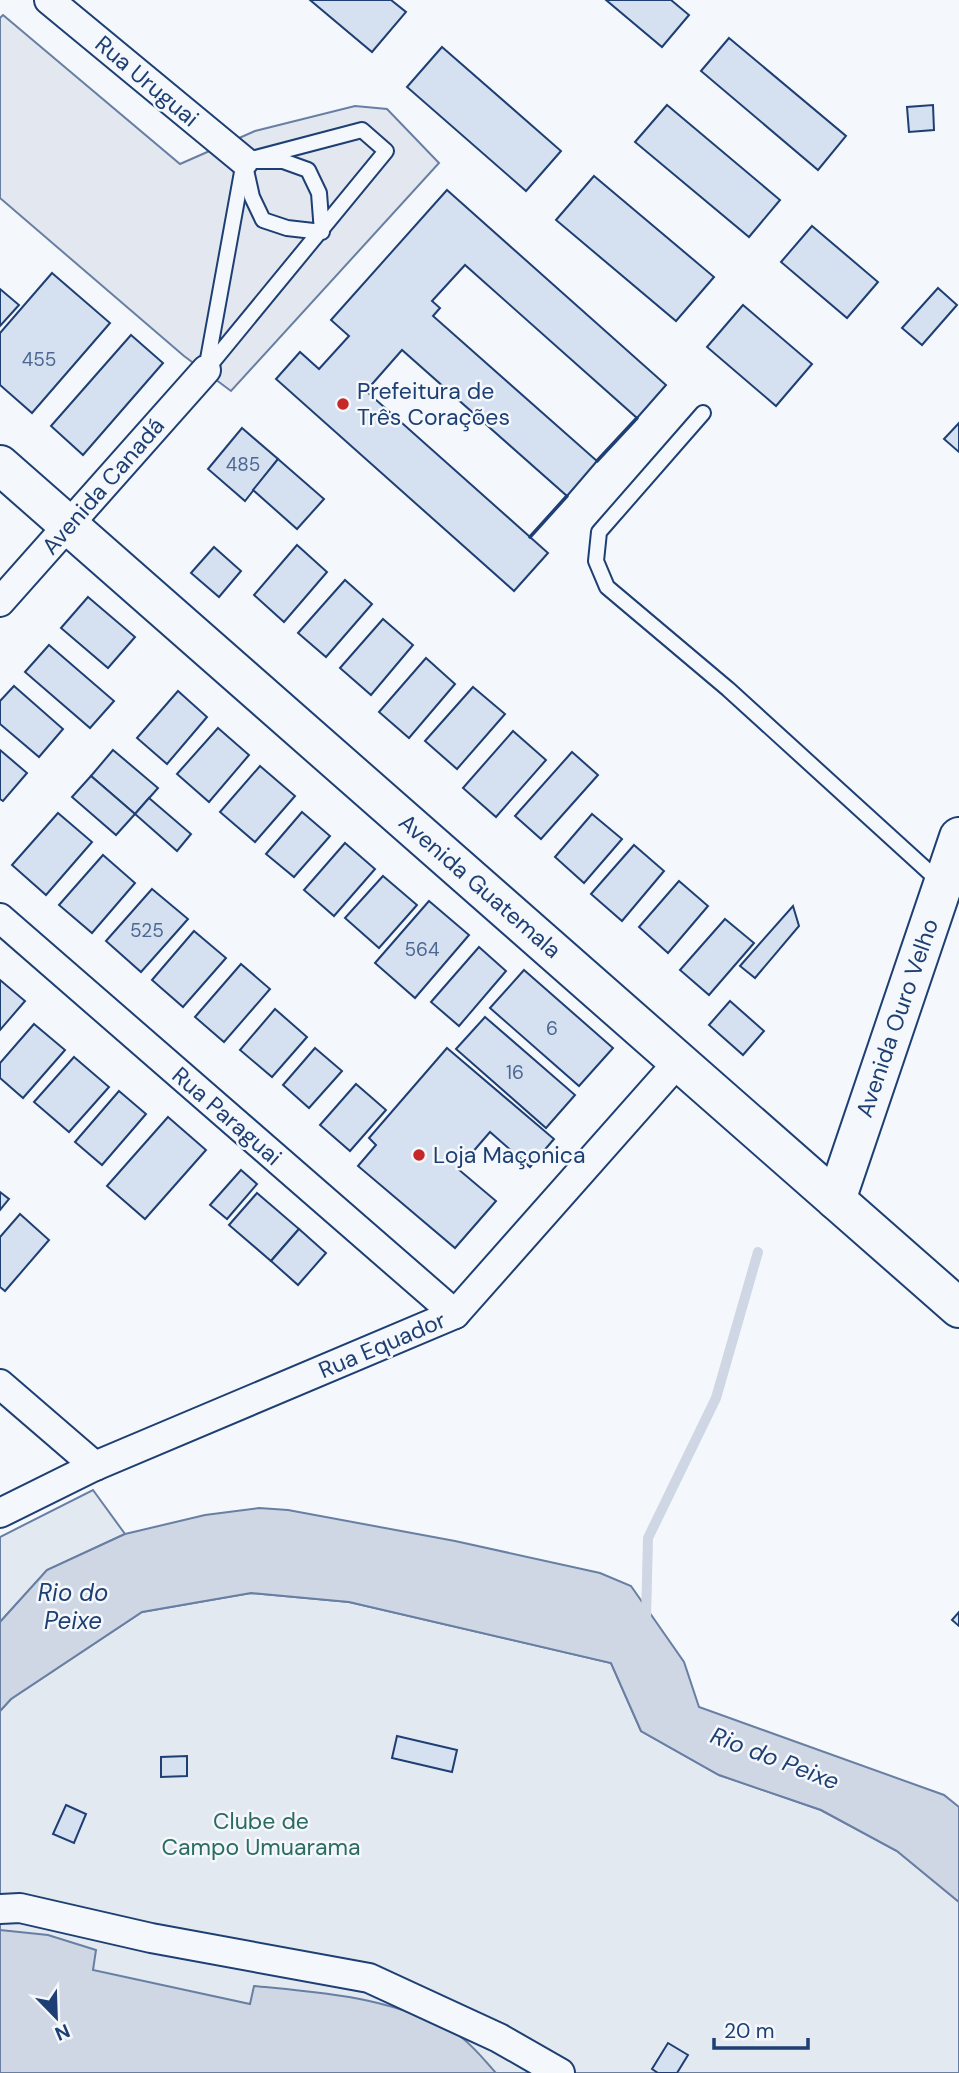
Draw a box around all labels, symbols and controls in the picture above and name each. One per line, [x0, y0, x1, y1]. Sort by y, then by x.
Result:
street label: Rua Uruguai [89, 29, 205, 133]
house number: 455 [22, 347, 56, 372]
place label: Prefeitura de Três Corações [357, 376, 510, 432]
marker: Prefeitura de Três Corações [335, 396, 351, 412]
street label: Avenida Canadá [35, 411, 171, 561]
house number: 485 [226, 452, 260, 477]
street label: Avenida Guatemala [393, 807, 567, 965]
street label: Avenida Ouro Velho [849, 915, 945, 1121]
house number: 525 [130, 918, 164, 943]
house number: 564 [404, 937, 440, 962]
house number: 6 [546, 1016, 558, 1041]
street label: Rua Paraguai [166, 1060, 288, 1172]
house number: 16 [506, 1060, 524, 1085]
place label: Loja Maçonica [433, 1140, 586, 1170]
marker: Loja Maçonica [411, 1147, 427, 1163]
street label: Rua Equador [314, 1305, 450, 1385]
water label: Rio do Peixe [38, 1577, 108, 1636]
water label: Rio do Peixe [706, 1719, 844, 1797]
park label: Clube de Campo Umuarama [162, 1806, 360, 1862]
north arrow [21, 1982, 91, 2052]
scale bar [714, 2007, 808, 2050]
text: 20 m [724, 2017, 775, 2045]
text: N [51, 2018, 74, 2046]

